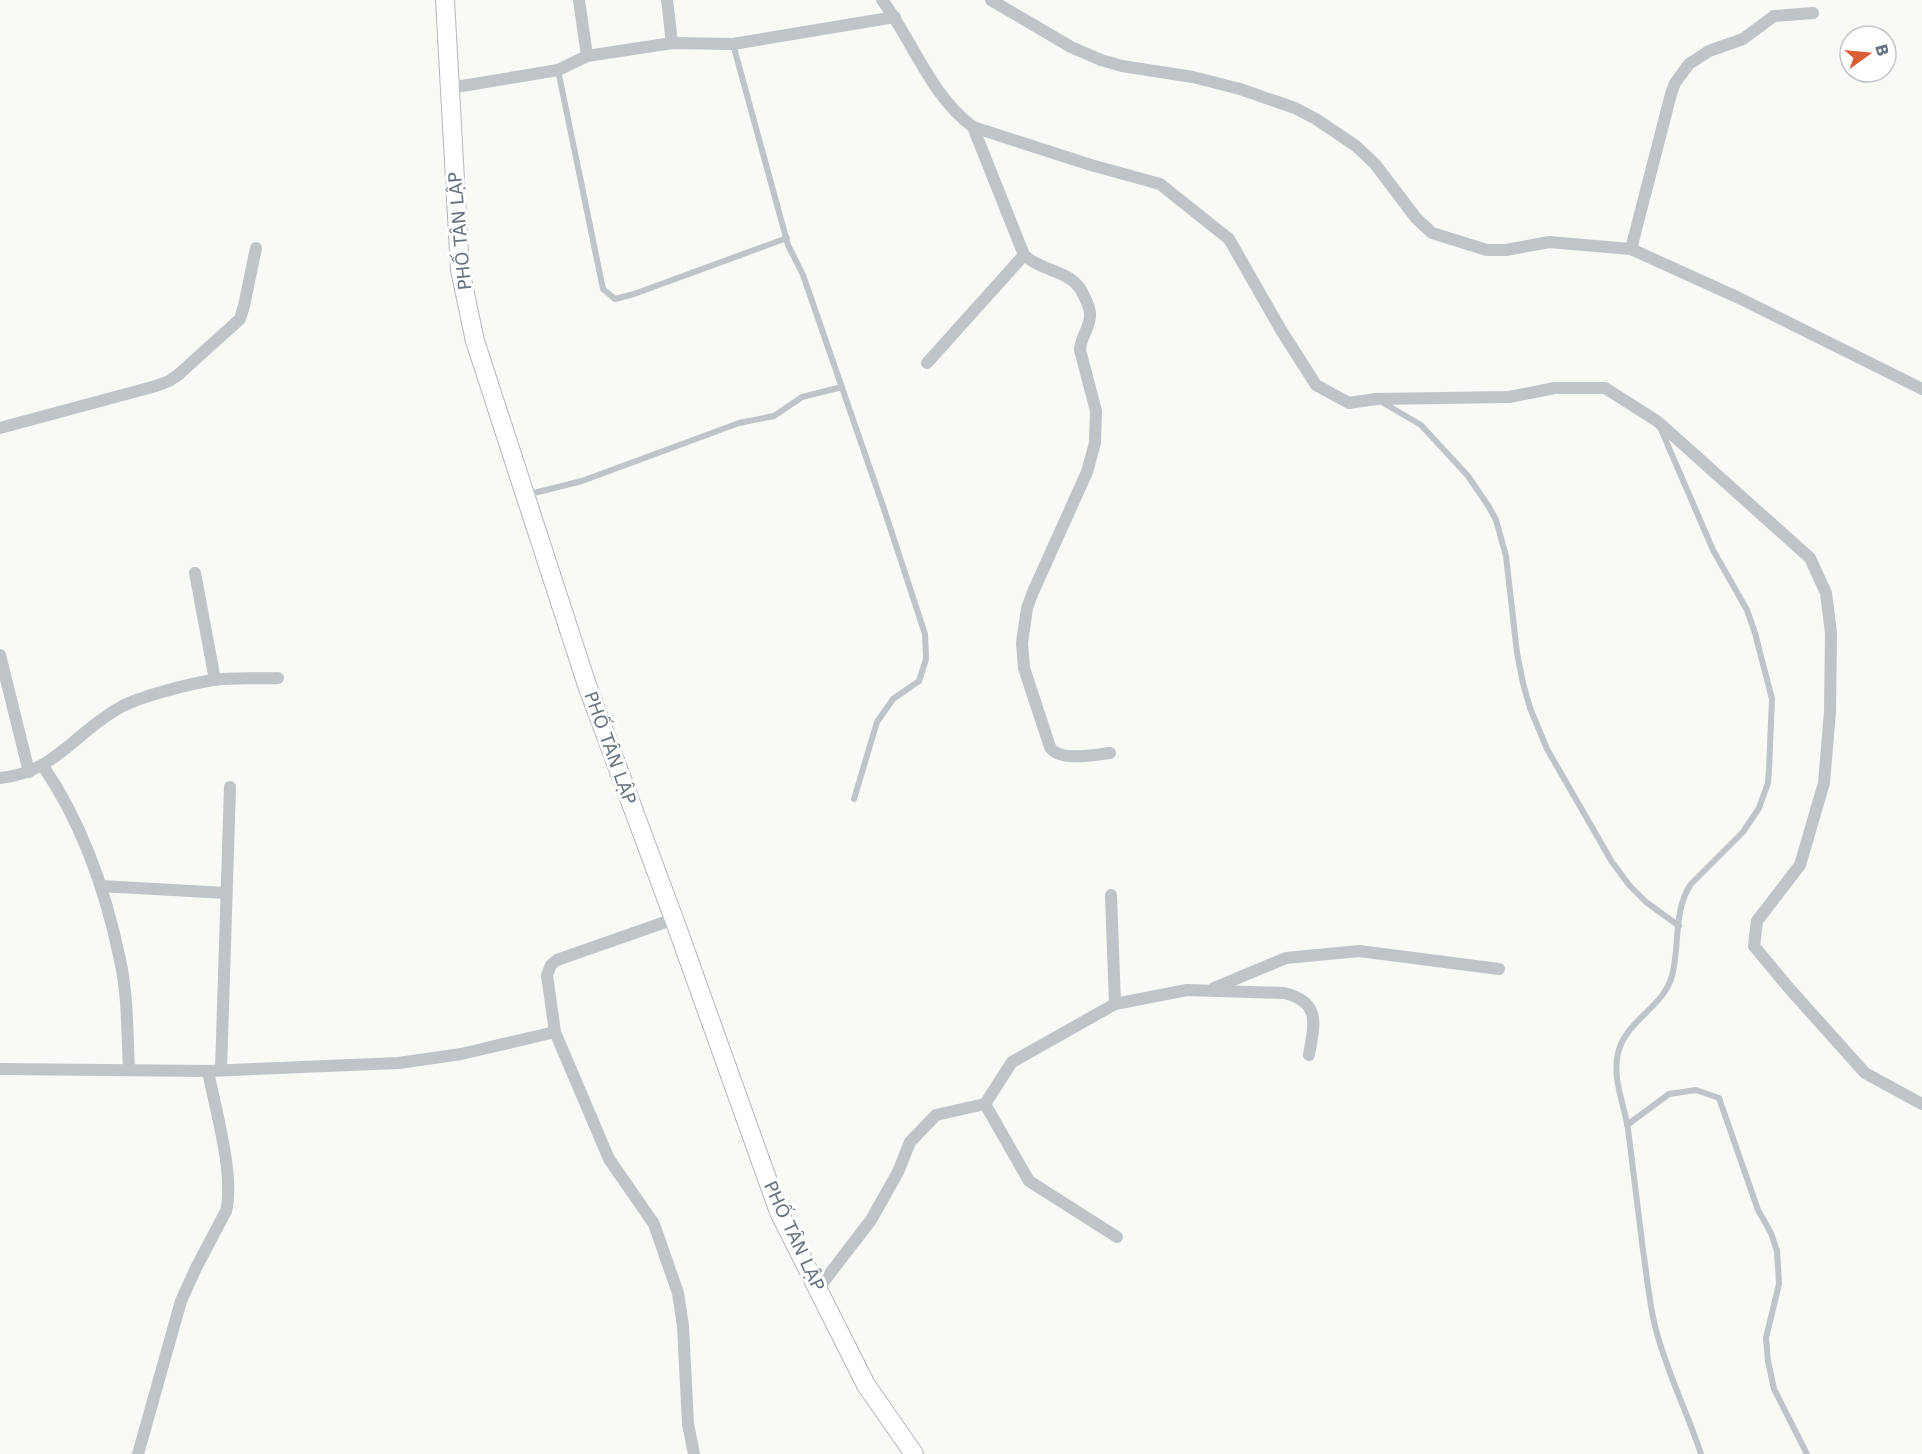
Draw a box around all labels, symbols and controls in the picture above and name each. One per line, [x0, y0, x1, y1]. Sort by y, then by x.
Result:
north arrow [1838, 24, 1898, 84]
text: B [1871, 42, 1893, 59]
street label: PHỐ TÂN LẬP [442, 171, 475, 291]
street label: PHỐ TÂN LẬP [580, 688, 643, 807]
street label: PHỐ TÂN LẬP [760, 1177, 831, 1294]

